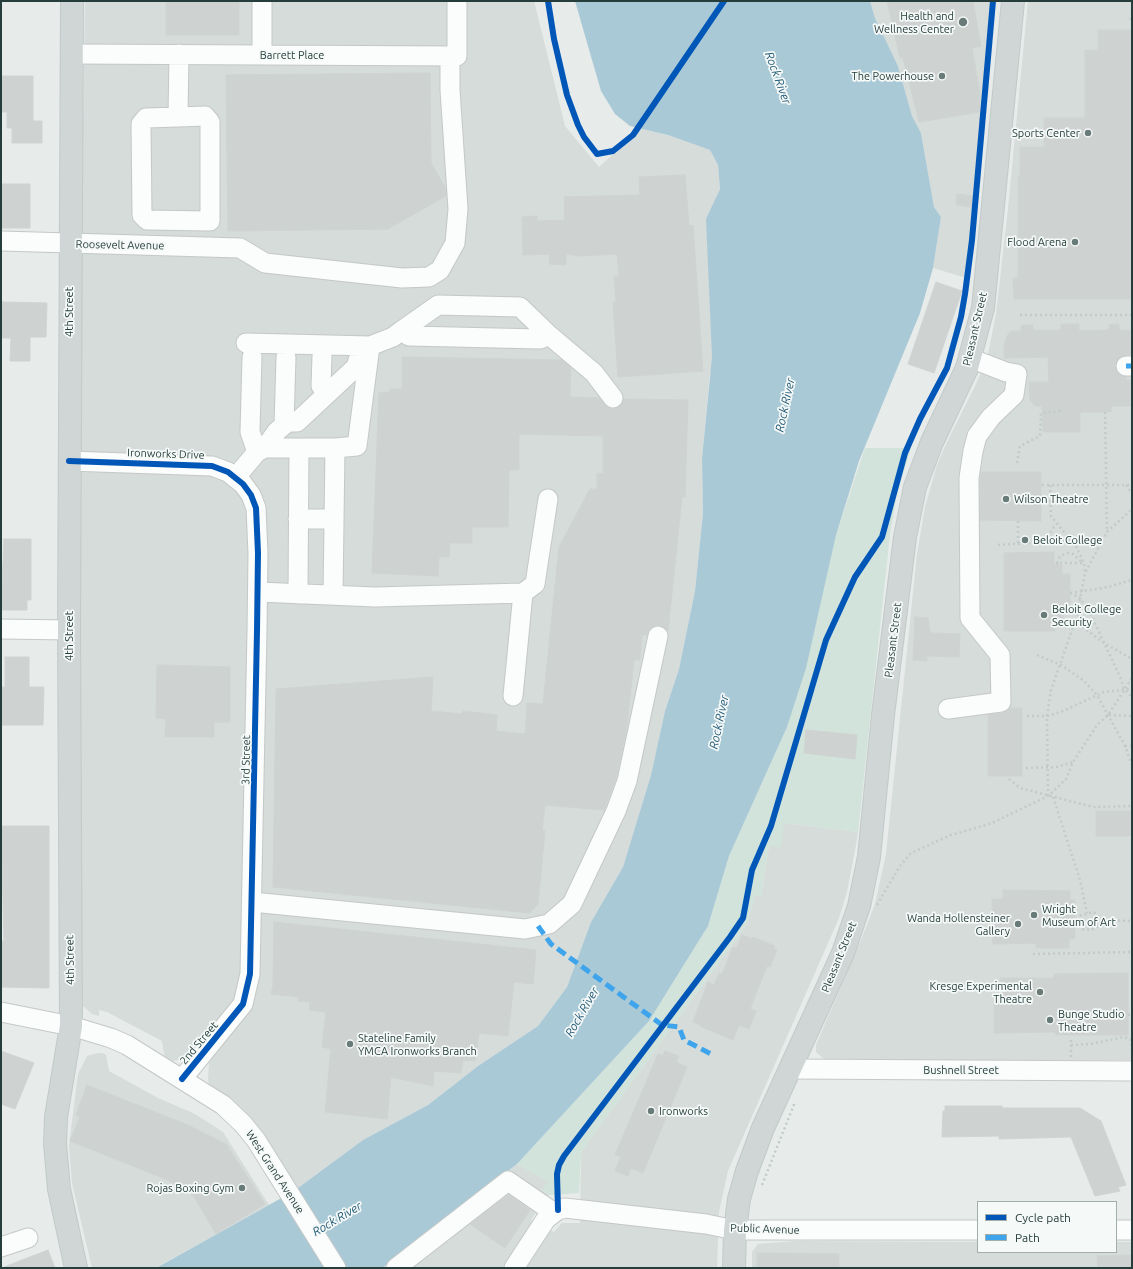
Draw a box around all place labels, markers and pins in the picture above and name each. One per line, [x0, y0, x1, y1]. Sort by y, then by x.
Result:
place label: Health and Wellness Center [874, 9, 954, 35]
marker: Health and Wellness Center [957, 16, 969, 28]
place label: The Powerhouse [852, 69, 934, 83]
marker: The Powerhouse [937, 71, 947, 81]
place label: Sports Center [1012, 126, 1080, 140]
marker: Sports Center [1083, 128, 1093, 138]
place label: Flood Arena [1007, 235, 1067, 249]
marker: Flood Arena [1070, 237, 1080, 247]
place label: Wilson Theatre [1014, 492, 1089, 506]
marker: Wilson Theatre [1001, 494, 1011, 504]
place label: Beloit College [1033, 533, 1102, 547]
marker: Beloit College [1020, 535, 1030, 545]
place label: Beloit College Security [1052, 602, 1121, 628]
marker: Beloit College Security [1039, 610, 1049, 620]
place label: Wright Museum of Art [1042, 902, 1116, 928]
marker: Wright Museum of Art [1029, 910, 1039, 920]
place label: Wanda Hollensteiner Gallery [907, 911, 1010, 937]
marker: Wanda Hollensteiner Gallery [1013, 919, 1023, 929]
place label: Kresge Experimental Theatre [930, 979, 1032, 1005]
marker: Kresge Experimental Theatre [1035, 987, 1045, 997]
place label: Bunge Studio Theatre [1058, 1007, 1124, 1033]
marker: Bunge Studio Theatre [1045, 1015, 1055, 1025]
place label: Stateline Family YMCA Ironworks Branch [358, 1031, 477, 1057]
marker: Stateline Family YMCA Ironworks Branch [345, 1039, 355, 1049]
place label: Ironworks [659, 1104, 708, 1118]
marker: Ironworks [646, 1106, 656, 1116]
place label: Rojas Boxing Gym [146, 1181, 234, 1195]
marker: Rojas Boxing Gym [237, 1183, 247, 1193]

